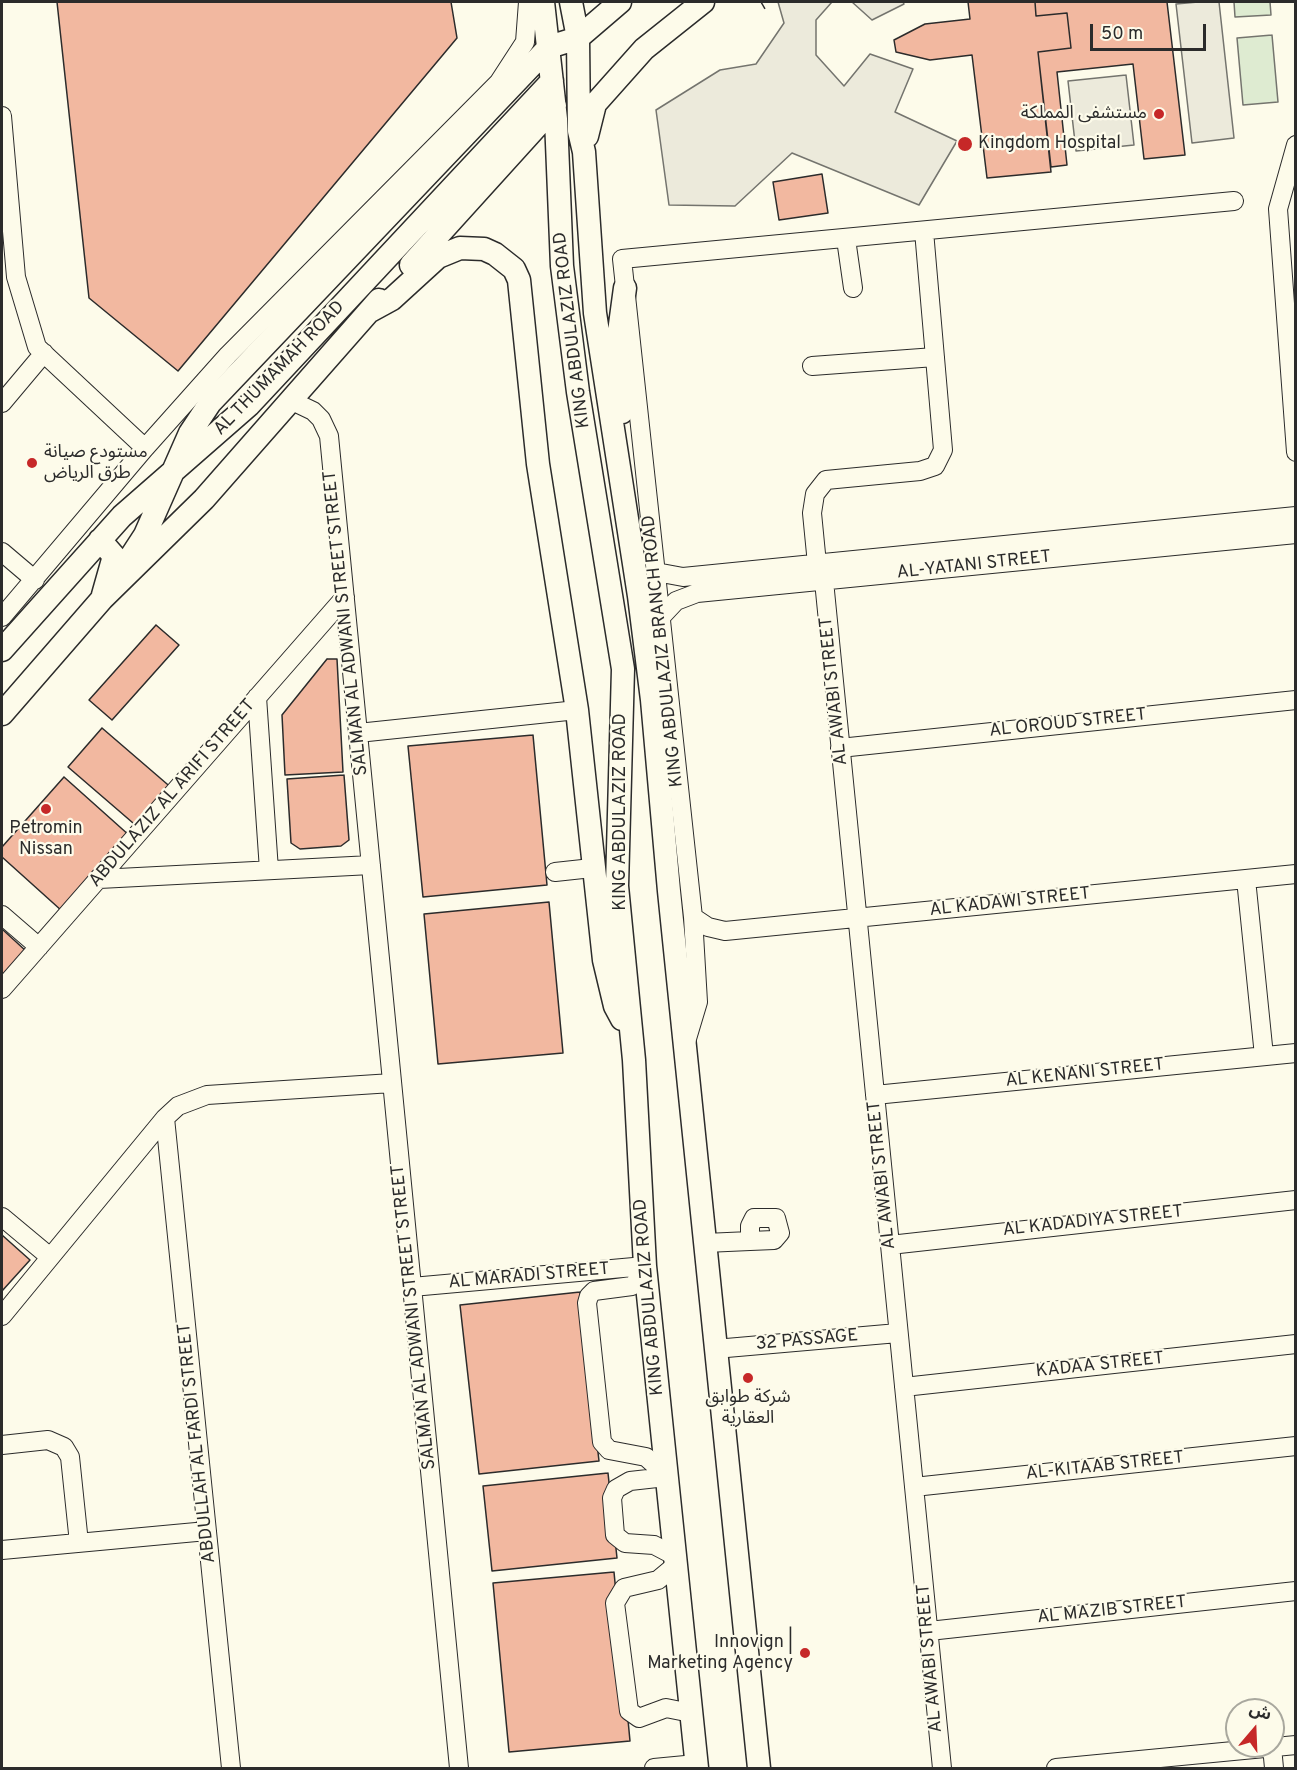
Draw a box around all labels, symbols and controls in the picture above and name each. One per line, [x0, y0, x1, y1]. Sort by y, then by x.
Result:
scale bar [1093, 12, 1208, 50]
text: 50 m [1101, 23, 1143, 46]
place label: مستشفى المملكة [1021, 103, 1147, 125]
marker: مستشفى المملكة [1152, 107, 1166, 121]
place label: Kingdom Hospital [978, 133, 1121, 155]
marker: Kingdom Hospital [956, 135, 974, 153]
street label: KING ABDULAZIZ ROAD [550, 231, 596, 429]
street label: AL THUMAMAH ROAD [210, 297, 350, 441]
place label: مستودع صيانة طرق الرياض [44, 442, 148, 484]
marker: مستودع صيانة طرق الرياض [25, 456, 39, 470]
street label: SALMAN AL ADWANI STREET STREET [320, 469, 374, 777]
street label: KING ABDULAZIZ BRANCH ROAD [639, 514, 689, 788]
street label: AL-YATANI STREET [896, 547, 1052, 585]
street label: AL AWABI STREET [816, 616, 854, 766]
street label: ABDULAZIZ AL ARIFI STREET [85, 695, 261, 893]
street label: AL OROUD STREET [988, 705, 1148, 743]
street label: KING ABDULAZIZ ROAD [610, 713, 632, 911]
marker: Petromin Nissan [39, 802, 53, 816]
place label: Petromin Nissan [9, 818, 83, 860]
street label: AL KADAWI STREET [928, 884, 1092, 922]
street label: AL KENANI STREET [1004, 1055, 1166, 1093]
street label: AL AWABI STREET [864, 1100, 902, 1250]
street label: SALMAN AL ADWANI STREET STREET [388, 1163, 442, 1471]
street label: KING ABDULAZIZ ROAD [631, 1198, 669, 1396]
street label: AL KADADIYA STREET [1002, 1202, 1184, 1242]
street label: AL MARADI STREET [447, 1259, 611, 1295]
street label: ABDULLAH AL FARDI STREET [175, 1322, 221, 1564]
street label: 32 PASSAGE [755, 1326, 859, 1356]
street label: KADAA STREET [1035, 1349, 1165, 1383]
marker: شركة طوابق العقارية [741, 1371, 755, 1385]
place label: شركة طوابق العقارية [705, 1387, 791, 1430]
street label: AL-KITAAB STREET [1025, 1448, 1185, 1486]
street label: AL AWABI STREET [914, 1583, 948, 1733]
street label: AL MAZIB STREET [1036, 1592, 1188, 1630]
place label: Innovign | Marketing Agency [647, 1632, 793, 1674]
marker: Innovign | Marketing Agency [798, 1646, 812, 1660]
north arrow [1225, 1698, 1285, 1758]
text: ش [1247, 1700, 1274, 1726]

